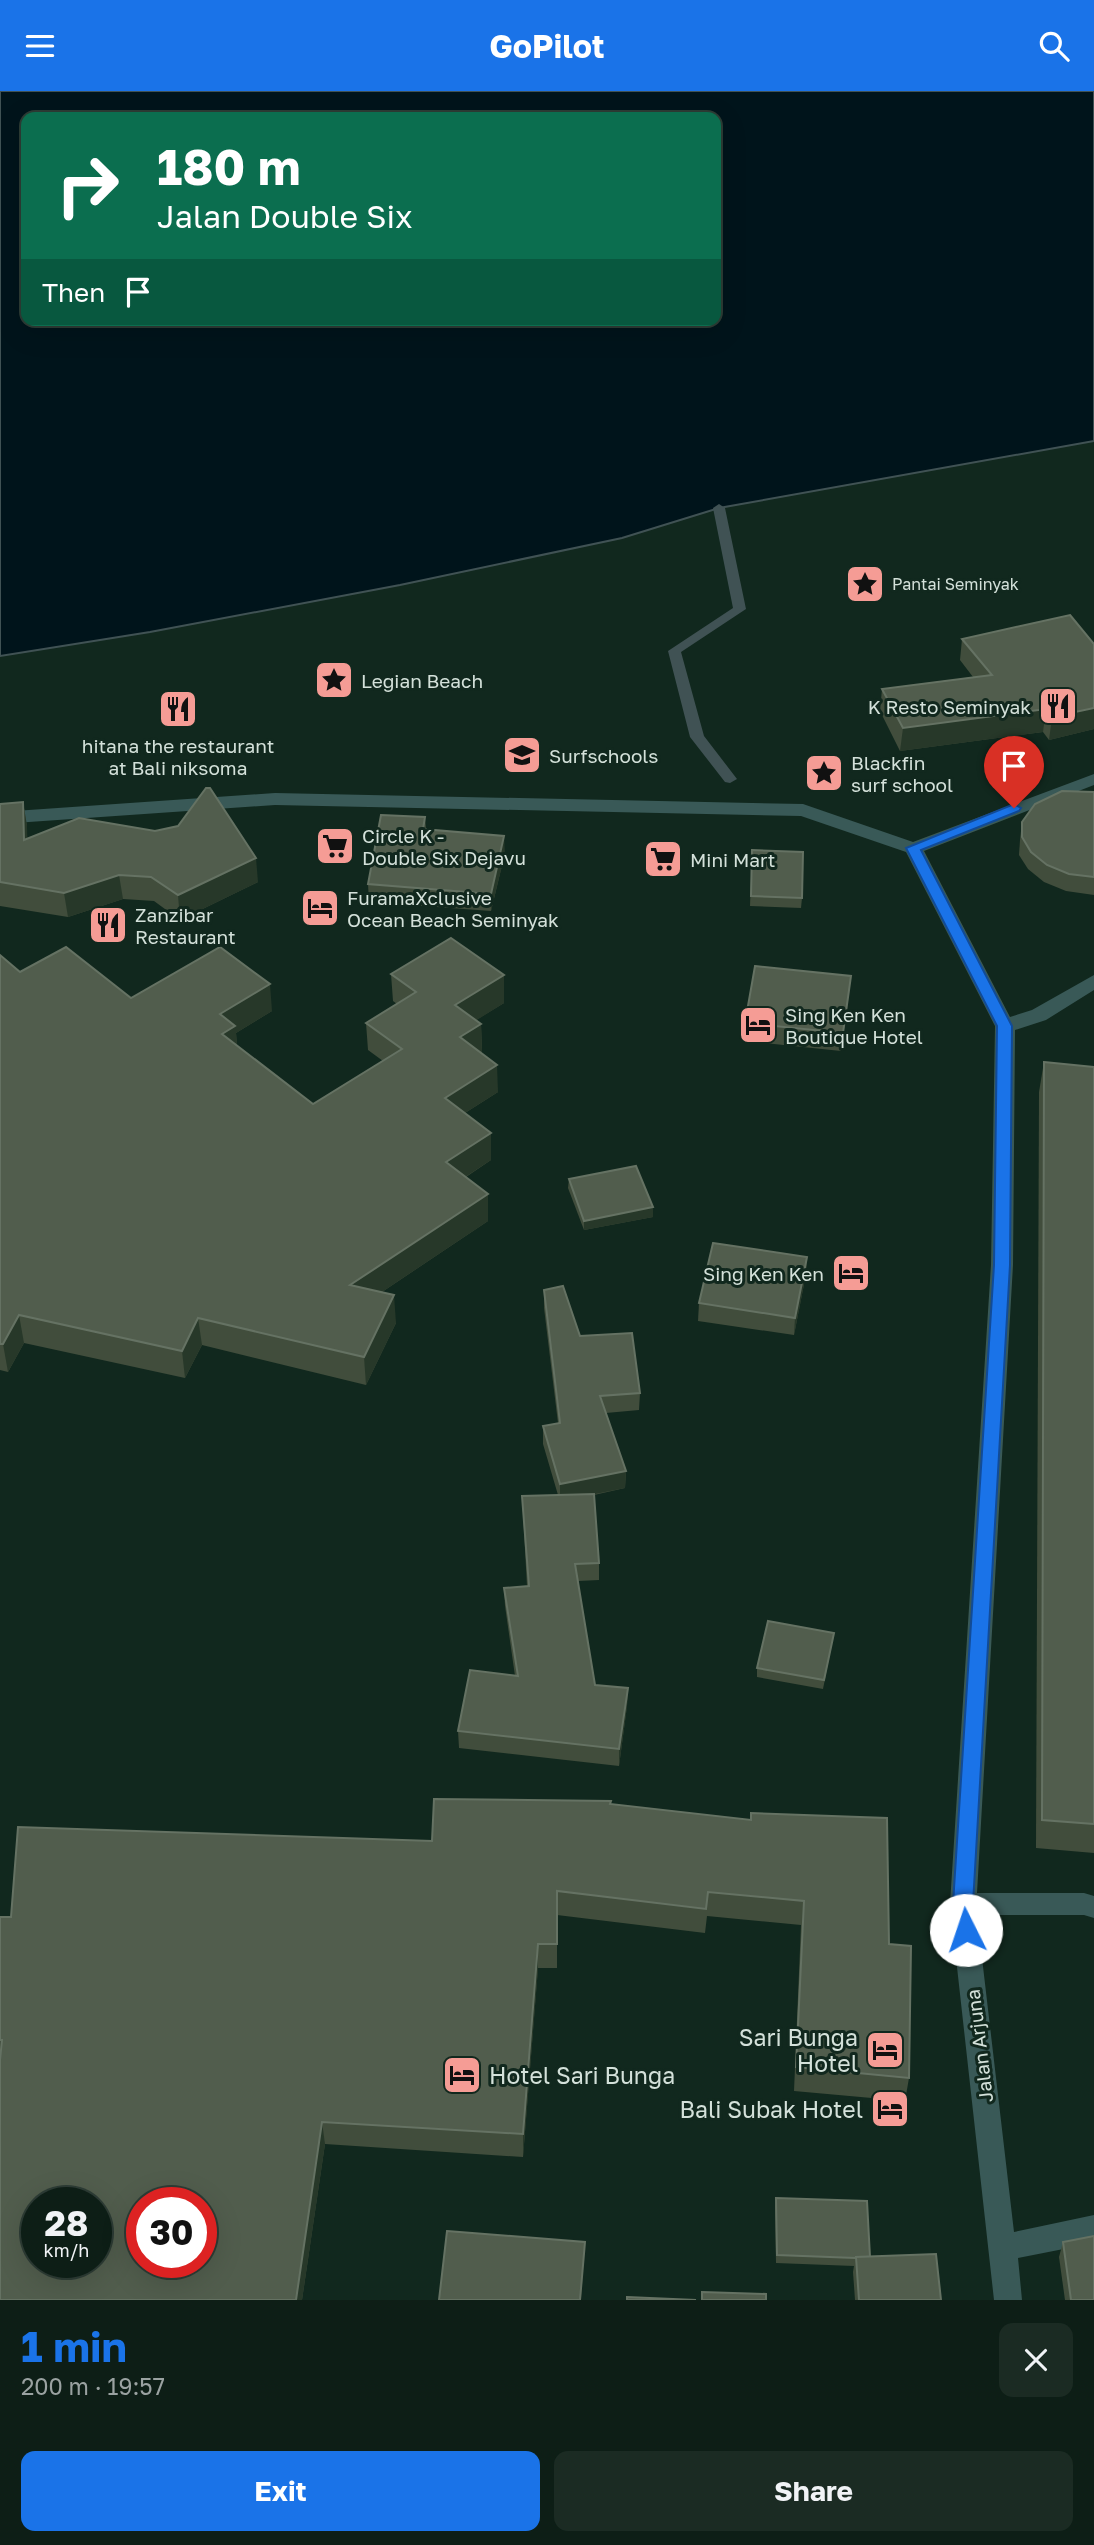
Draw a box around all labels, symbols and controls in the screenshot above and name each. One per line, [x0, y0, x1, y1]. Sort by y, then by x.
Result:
icon: menu [21, 27, 59, 65]
text: GoPilot [489, 27, 605, 65]
icon: search [1035, 27, 1073, 65]
text: 180 m [157, 137, 301, 196]
icon: right [42, 140, 133, 231]
text: Jalan Double Six [157, 197, 413, 235]
icon: arrive [119, 273, 157, 311]
text: Then [42, 277, 105, 308]
place icon: Pantai Seminyak [844, 563, 886, 605]
place label: Pantai Seminyak [892, 574, 1019, 594]
place icon: Legian Beach [313, 659, 355, 701]
place label: Legian Beach [361, 669, 483, 692]
restaurant icon: K Resto Seminyak [1037, 685, 1079, 727]
restaurant icon: hitana the restaurant at Bali niksoma [157, 688, 199, 730]
place label: K Resto Seminyak [868, 695, 1031, 718]
place label: hitana the restaurant at Bali niksoma [82, 734, 274, 779]
school or university icon: Surfschools [501, 734, 543, 776]
pin [984, 736, 1044, 808]
place label: Surfschools [549, 744, 658, 767]
icon: arrive [995, 747, 1033, 785]
place label: Blackfin surf school [851, 751, 953, 796]
place icon: Blackfin surf school [803, 752, 845, 794]
place label: Circle K - Double Six Dejavu [362, 824, 526, 869]
supermarket icon: Circle K - Double Six Dejavu [314, 825, 356, 867]
supermarket icon: Mini Mart [642, 838, 684, 880]
place label: Mini Mart [690, 848, 775, 871]
place label: FuramaXclusive Ocean Beach Seminyak [347, 886, 559, 931]
hotel icon: FuramaXclusive Ocean Beach Seminyak [299, 887, 341, 929]
place label: Zanzibar Restaurant [135, 903, 236, 948]
restaurant icon: Zanzibar Restaurant [87, 904, 129, 946]
place label: Sing Ken Ken Boutique Hotel [785, 1003, 923, 1048]
hotel icon: Sing Ken Ken Boutique Hotel [737, 1004, 779, 1046]
hotel icon: Sing Ken Ken [830, 1252, 872, 1294]
place label: Sing Ken Ken [703, 1262, 824, 1285]
position arrow [929, 1893, 1003, 1967]
street label: Jalan Arjuna [961, 1988, 997, 2104]
place label: Sari Bunga Hotel [739, 2023, 858, 2077]
hotel icon: Sari Bunga Hotel [864, 2029, 906, 2071]
hotel icon: Hotel Sari Bunga [441, 2054, 483, 2096]
place label: Hotel Sari Bunga [489, 2061, 675, 2089]
hotel icon: Bali Subak Hotel [869, 2088, 911, 2130]
place label: Bali Subak Hotel [680, 2095, 863, 2123]
speed limit sign: 30 [126, 2187, 217, 2278]
text: 28 [45, 2202, 88, 2244]
text: km/h [44, 2239, 89, 2261]
text: 1 min [21, 2321, 127, 2371]
button: close [999, 2323, 1073, 2397]
text: 200 m · 19:57 [21, 2372, 165, 2400]
button: Exit [21, 2451, 540, 2531]
button: Share [554, 2451, 1073, 2531]

